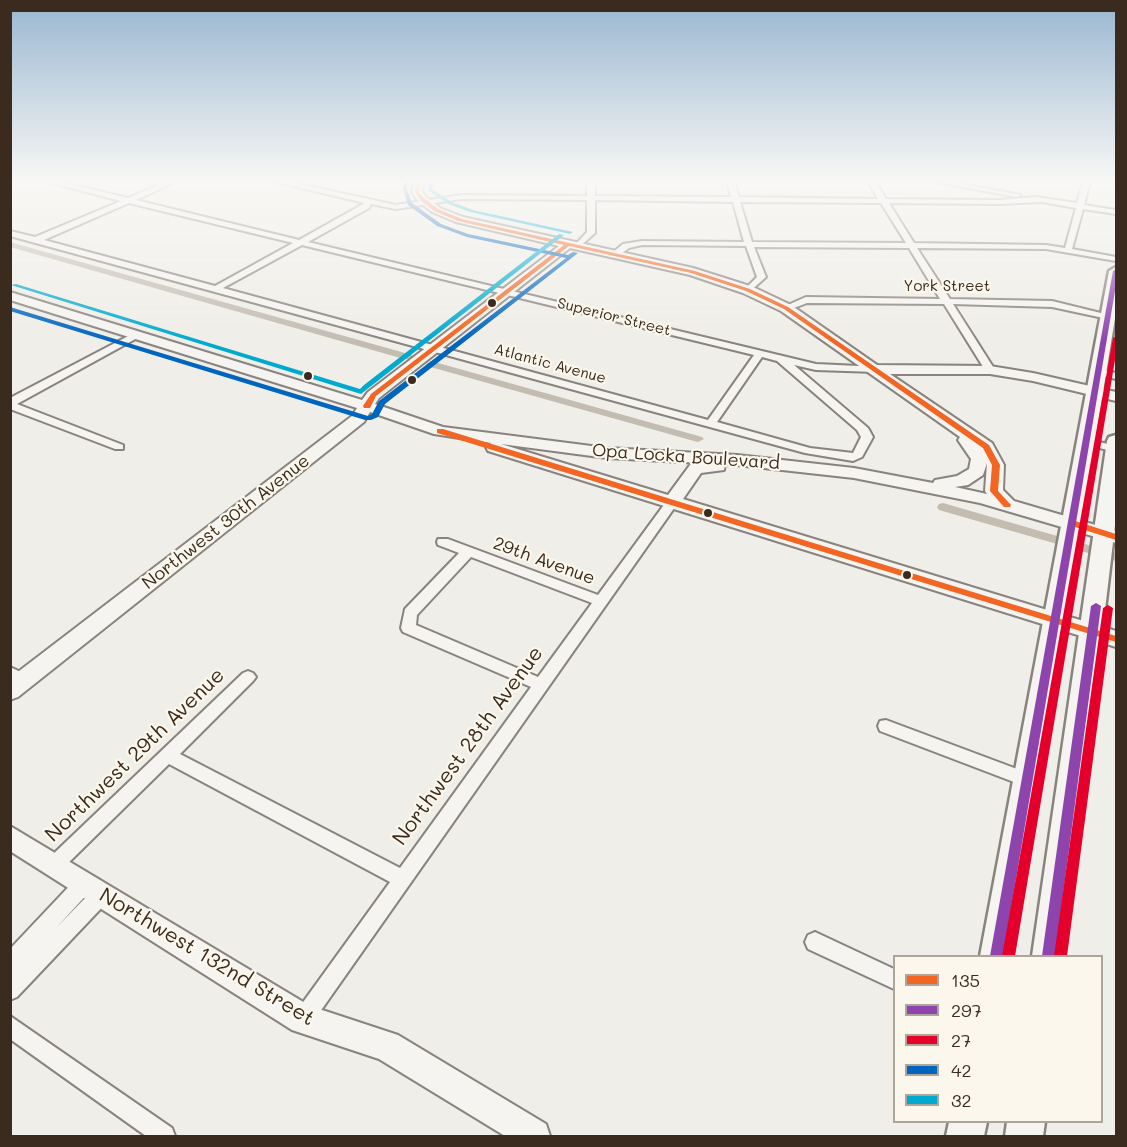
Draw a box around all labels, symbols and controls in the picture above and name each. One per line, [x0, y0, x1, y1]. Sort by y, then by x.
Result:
street label: York Street [904, 277, 990, 295]
street label: Superior Street [555, 294, 673, 340]
unlabelled marker [486, 297, 498, 309]
street label: Atlantic Avenue [492, 340, 608, 388]
unlabelled marker [302, 370, 314, 382]
unlabelled marker [406, 374, 418, 386]
street label: Opa Locka Boulevard [591, 440, 781, 474]
street label: Northwest 30th Avenue [138, 450, 314, 594]
unlabelled marker [702, 507, 714, 519]
street label: 29th Avenue [490, 533, 598, 589]
unlabelled marker [901, 569, 913, 581]
street label: Northwest 28th Avenue [387, 642, 549, 850]
street label: Northwest 29th Avenue [40, 663, 230, 847]
street label: Northwest 132nd Street [95, 883, 319, 1031]
legend [893, 955, 1103, 1123]
text: 135 [951, 968, 980, 992]
text: 297 [951, 998, 982, 1022]
text: 27 [951, 1028, 971, 1052]
text: 42 [951, 1058, 972, 1082]
text: 32 [951, 1088, 972, 1112]

